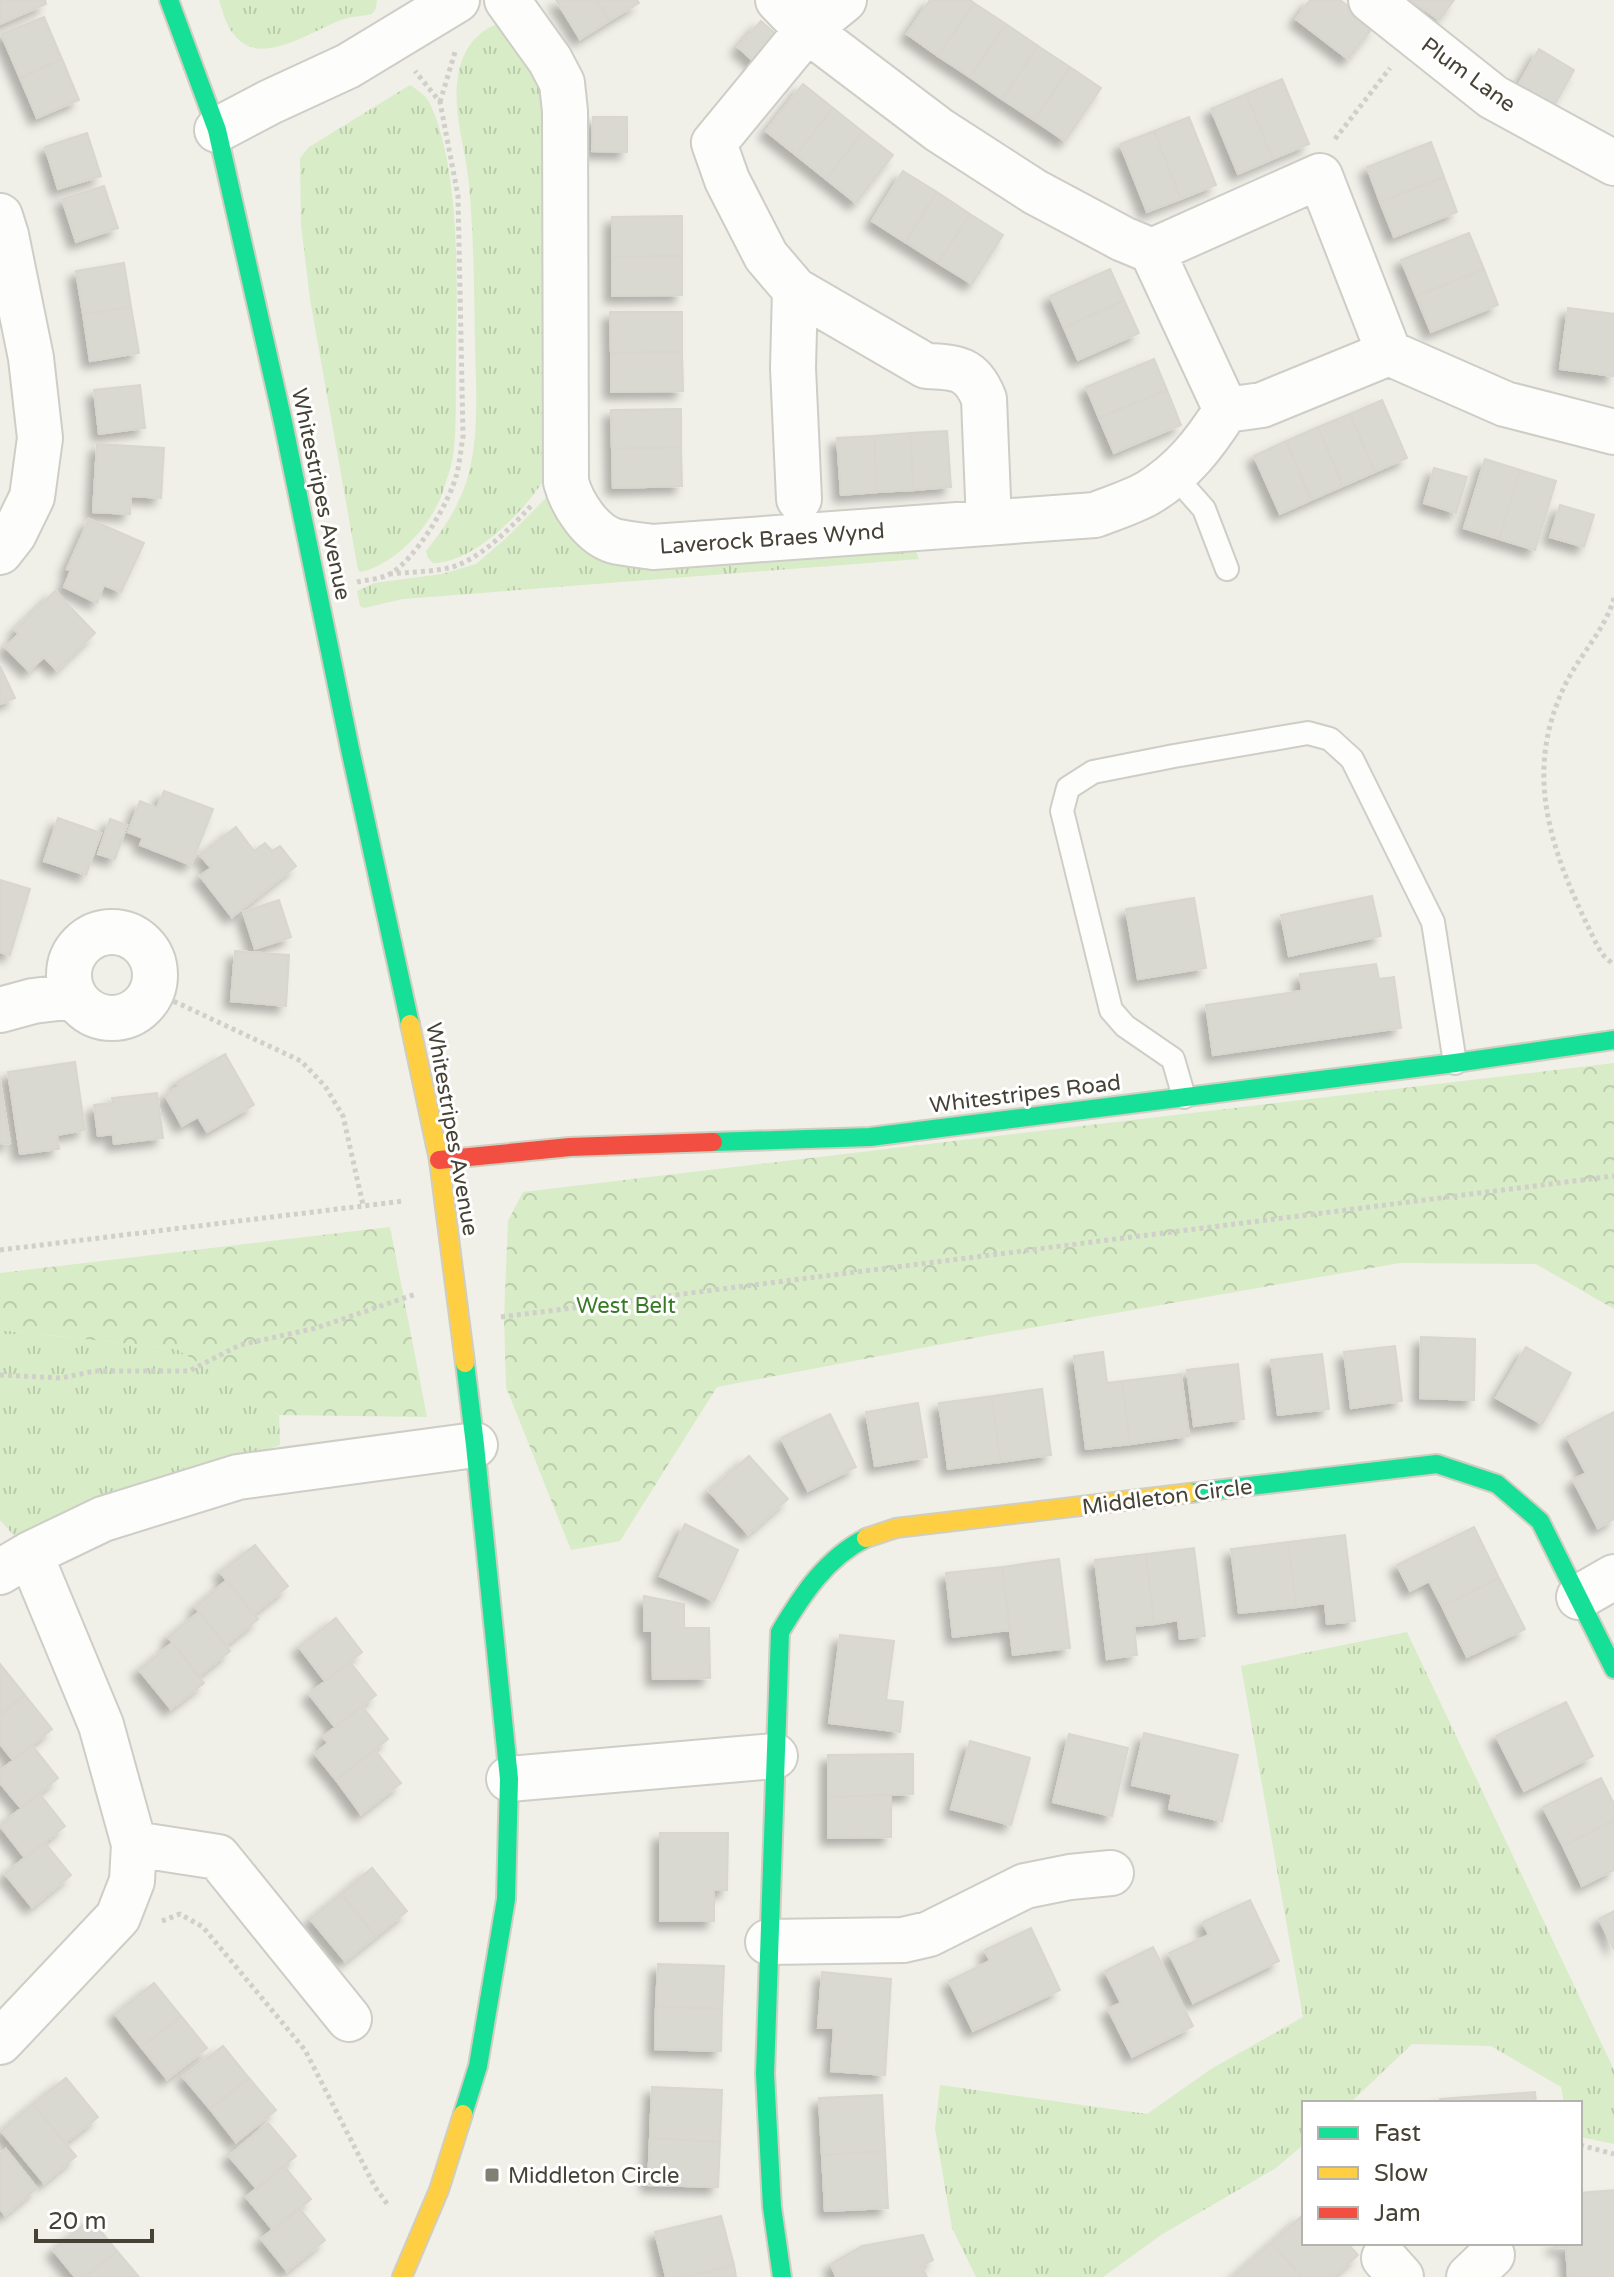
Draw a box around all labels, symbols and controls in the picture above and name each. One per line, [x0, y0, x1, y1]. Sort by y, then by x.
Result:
street label: Plum Lane [1416, 32, 1521, 118]
street label: Whitestripes Avenue [286, 386, 356, 603]
street label: Laverock Braes Wynd [659, 518, 885, 560]
street label: Whitestripes Avenue [420, 1021, 484, 1238]
street label: Whitestripes Road [928, 1069, 1122, 1119]
park label: West Belt [576, 1293, 676, 1319]
street label: Middleton Circle [1080, 1474, 1254, 1520]
legend [1302, 2101, 1582, 2245]
text: Fast [1374, 2119, 1421, 2148]
text: Slow [1374, 2159, 1428, 2188]
place label: Middleton Circle [508, 2163, 679, 2189]
marker: Middleton Circle [483, 2166, 501, 2184]
scale bar [36, 2193, 152, 2243]
text: Jam [1374, 2199, 1421, 2228]
text: 20 m [48, 2207, 106, 2236]

